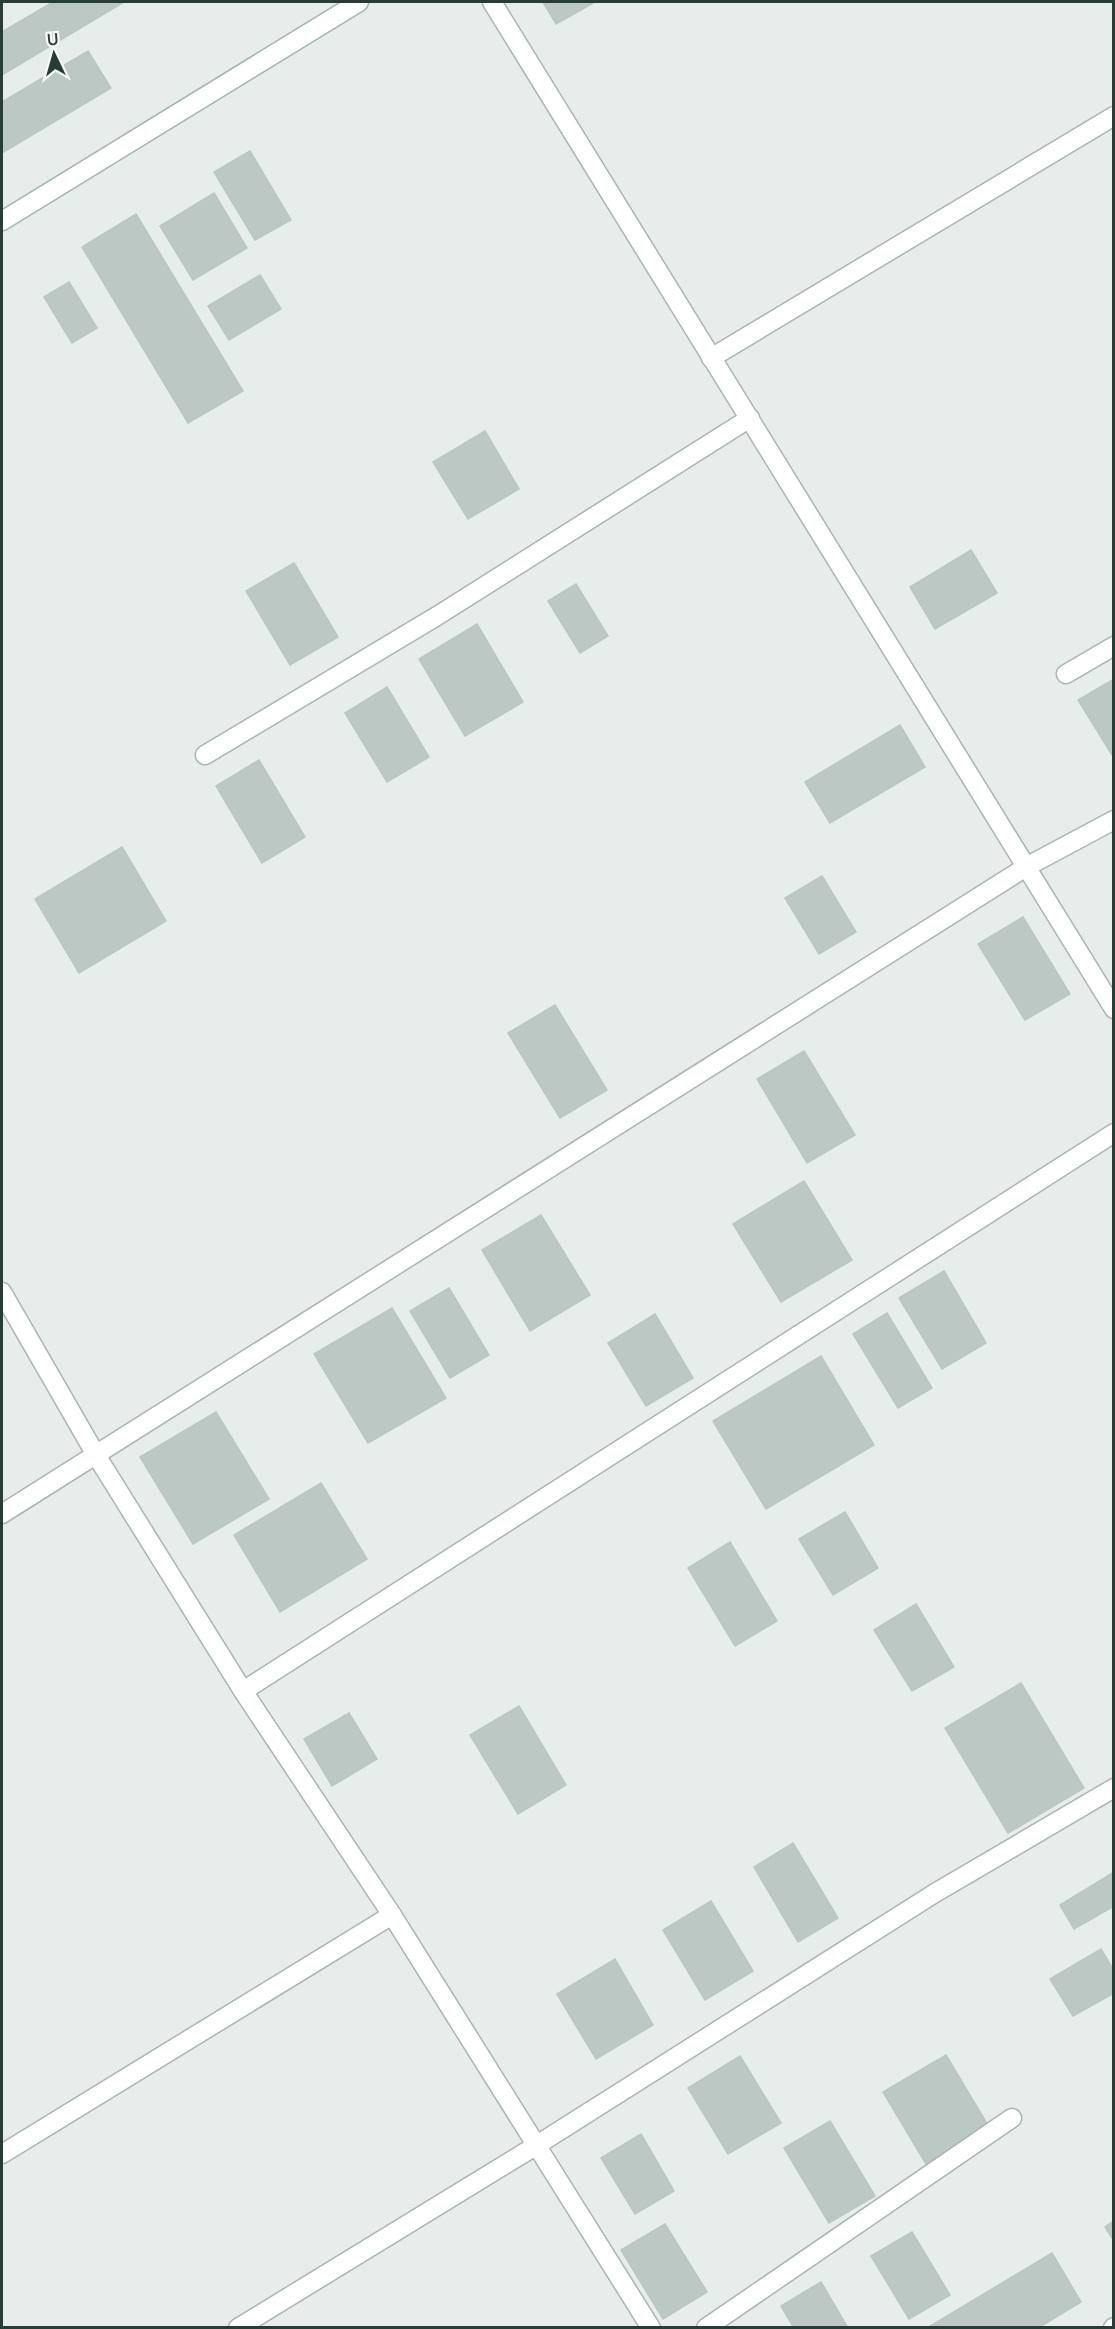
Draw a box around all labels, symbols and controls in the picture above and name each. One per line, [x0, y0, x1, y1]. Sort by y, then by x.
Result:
north arrow [24, 24, 84, 84]
text: U [46, 28, 59, 51]

